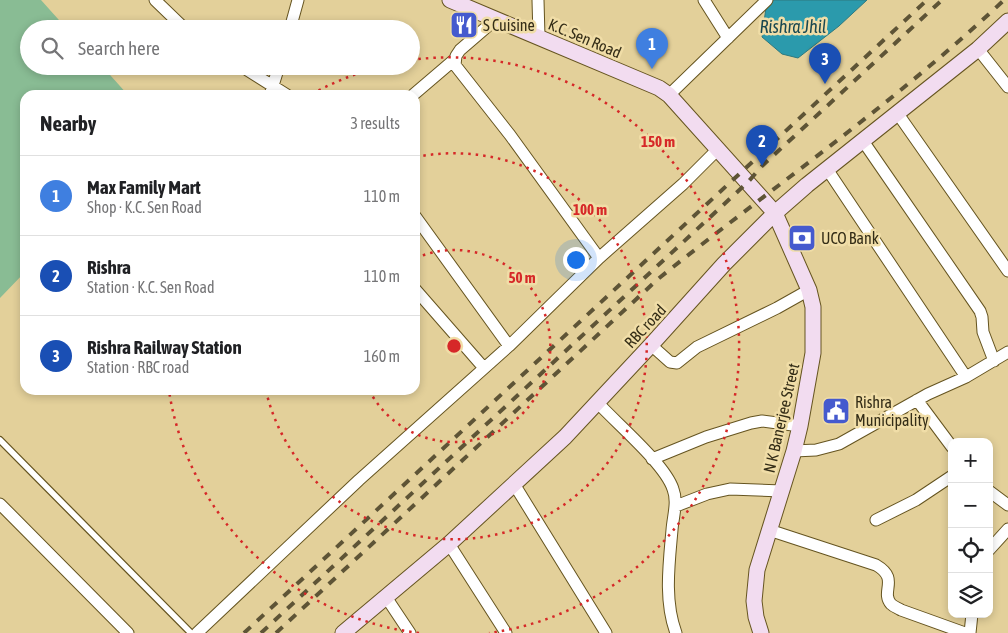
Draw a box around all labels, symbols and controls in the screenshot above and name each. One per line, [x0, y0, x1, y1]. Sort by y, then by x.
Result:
restaurant icon: S Cuisine [449, 10, 479, 40]
street label: K.C. Sen Road [546, 15, 624, 61]
place label: S Cuisine [483, 16, 535, 34]
water label: Rishra Jhil [759, 16, 827, 37]
search box [20, 20, 420, 75]
pin: 1 [636, 28, 668, 69]
icon: search [38, 34, 66, 62]
text: Search here [78, 37, 160, 59]
pin: 3 [809, 43, 841, 84]
text: Nearby [40, 111, 96, 135]
text: 3 results [350, 114, 400, 132]
pin: 2 [746, 125, 778, 166]
text: 150 m [641, 133, 675, 150]
text: Max Family Mart [87, 176, 201, 198]
text: 1 [52, 187, 60, 205]
text: 110 m [364, 187, 400, 205]
text: Shop · K.C. Sen Road [87, 198, 202, 216]
text: 100 m [573, 201, 607, 218]
bank icon: UCO Bank [787, 223, 817, 253]
place label: UCO Bank [821, 229, 879, 247]
your location [563, 247, 589, 273]
text: Rishra [87, 256, 131, 278]
text: 2 [52, 267, 60, 285]
text: 110 m [364, 267, 400, 285]
text: 50 m [509, 269, 536, 286]
text: Station · K.C. Sen Road [87, 278, 215, 296]
street label: RBC road [621, 301, 669, 351]
text: Rishra Railway Station [87, 336, 242, 358]
centre of rings [445, 337, 463, 355]
text: 3 [52, 347, 60, 365]
text: 160 m [364, 347, 400, 365]
text: Station · RBC road [87, 358, 189, 376]
street label: N K Banerjee Street [760, 361, 803, 475]
place label: Rishra Municipality [855, 393, 929, 430]
public building icon: Rishra Municipality [821, 396, 851, 426]
map controls [948, 438, 993, 618]
button: + [948, 438, 993, 483]
button: − [948, 483, 993, 528]
button: locate [948, 528, 993, 573]
button: layers [948, 573, 993, 618]

